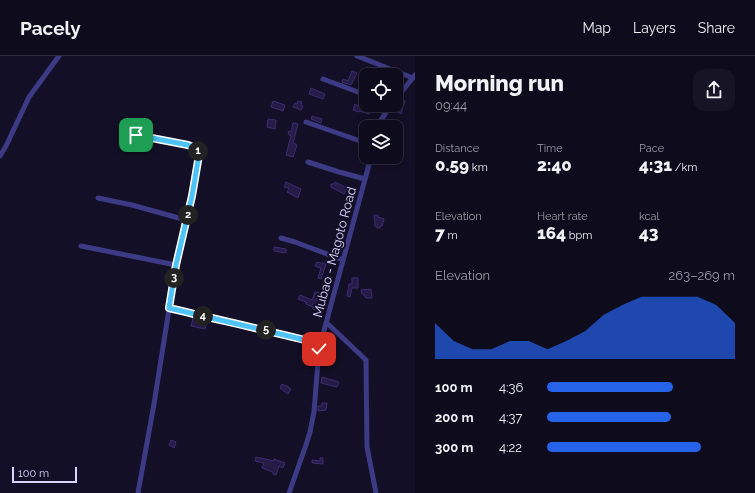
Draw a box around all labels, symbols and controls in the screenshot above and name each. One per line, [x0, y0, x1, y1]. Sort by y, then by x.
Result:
text: Pacely [20, 17, 81, 39]
text: Map [583, 20, 611, 36]
text: Layers [633, 20, 676, 36]
text: Share [698, 20, 735, 36]
map controls [359, 68, 403, 164]
button: locate [359, 68, 403, 112]
button: share [693, 69, 735, 111]
text: Morning run [435, 70, 564, 96]
text: 09:44 [435, 98, 467, 113]
pin [119, 118, 153, 152]
button: layers [359, 120, 403, 164]
icon: arrive [125, 124, 147, 146]
pin: 1 [188, 141, 208, 161]
text: Distance [435, 142, 479, 155]
text: Time [537, 142, 563, 155]
text: Pace [639, 142, 664, 155]
text: 1 [195, 144, 201, 157]
text: 0.59 [435, 155, 469, 175]
text: 2:40 [537, 155, 572, 175]
text: 4:31 [639, 155, 672, 175]
text: km [469, 161, 488, 174]
text: /km [672, 161, 697, 174]
street label: Mubao - Magoto Road [310, 185, 359, 319]
pin: 2 [178, 205, 198, 225]
text: 2 [185, 208, 191, 221]
text: Elevation [435, 210, 482, 223]
text: Heart rate [537, 210, 588, 223]
text: kcal [639, 210, 660, 223]
text: 7 [435, 223, 445, 243]
text: 164 [537, 223, 566, 243]
text: 43 [639, 223, 659, 243]
text: m [445, 229, 458, 242]
text: bpm [566, 229, 592, 242]
pin: 3 [164, 268, 184, 288]
text: Elevation [435, 268, 490, 283]
text: 263–269 m [669, 268, 735, 283]
text: 3 [171, 271, 177, 284]
pin: 4 [193, 306, 213, 326]
text: 4 [200, 309, 206, 322]
pin: 5 [256, 320, 276, 340]
text: 5 [263, 323, 269, 336]
pin [302, 332, 336, 366]
icon: check [308, 338, 330, 360]
text: 100 m [435, 380, 473, 395]
text: 4:36 [499, 380, 523, 395]
text: 200 m [435, 410, 474, 425]
text: 4:37 [499, 410, 522, 425]
text: 300 m [435, 440, 473, 455]
text: 4:22 [499, 440, 522, 455]
scale bar [12, 465, 77, 484]
text: 100 m [18, 467, 49, 480]

